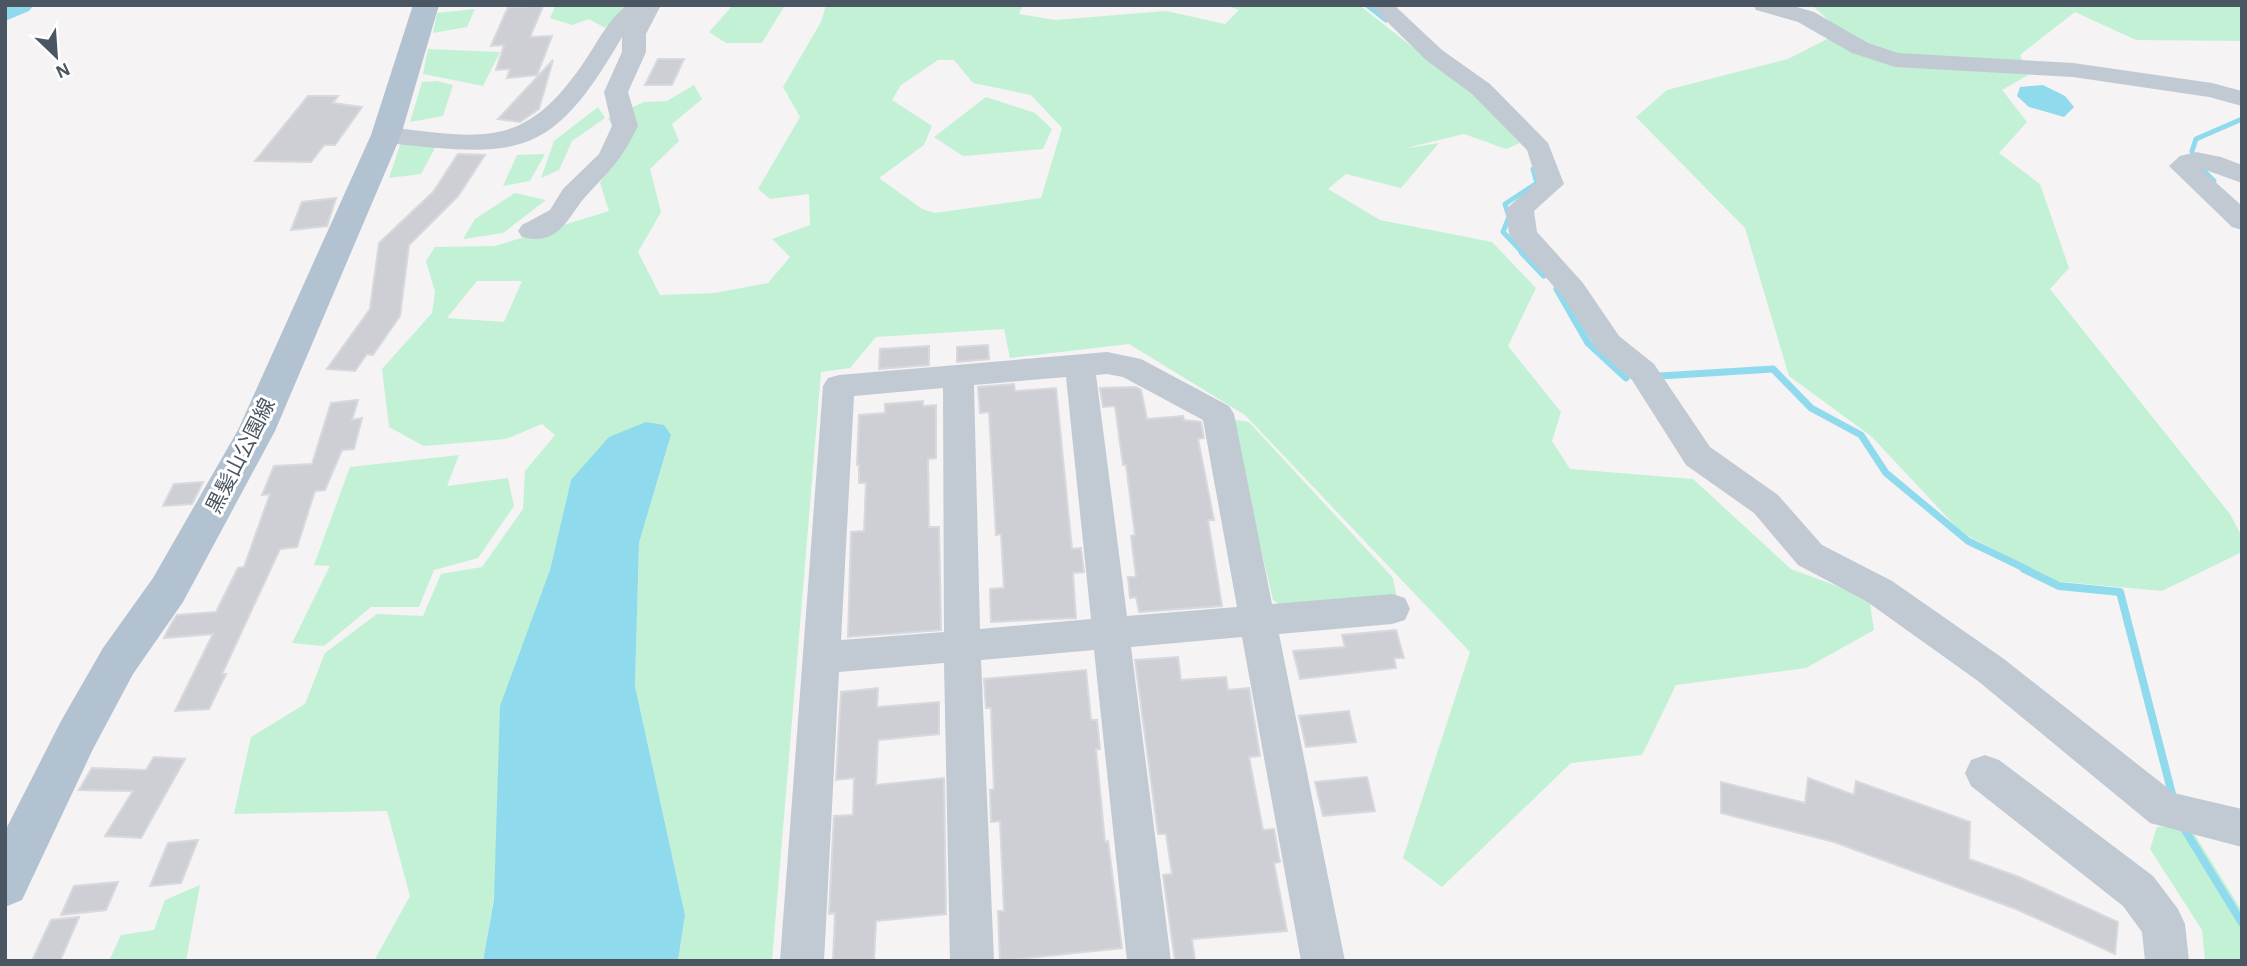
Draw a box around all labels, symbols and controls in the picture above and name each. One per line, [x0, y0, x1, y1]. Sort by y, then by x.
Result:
north arrow [21, 21, 91, 91]
text: N [53, 59, 73, 81]
street label: 黒髪山公園線 [202, 395, 279, 517]

